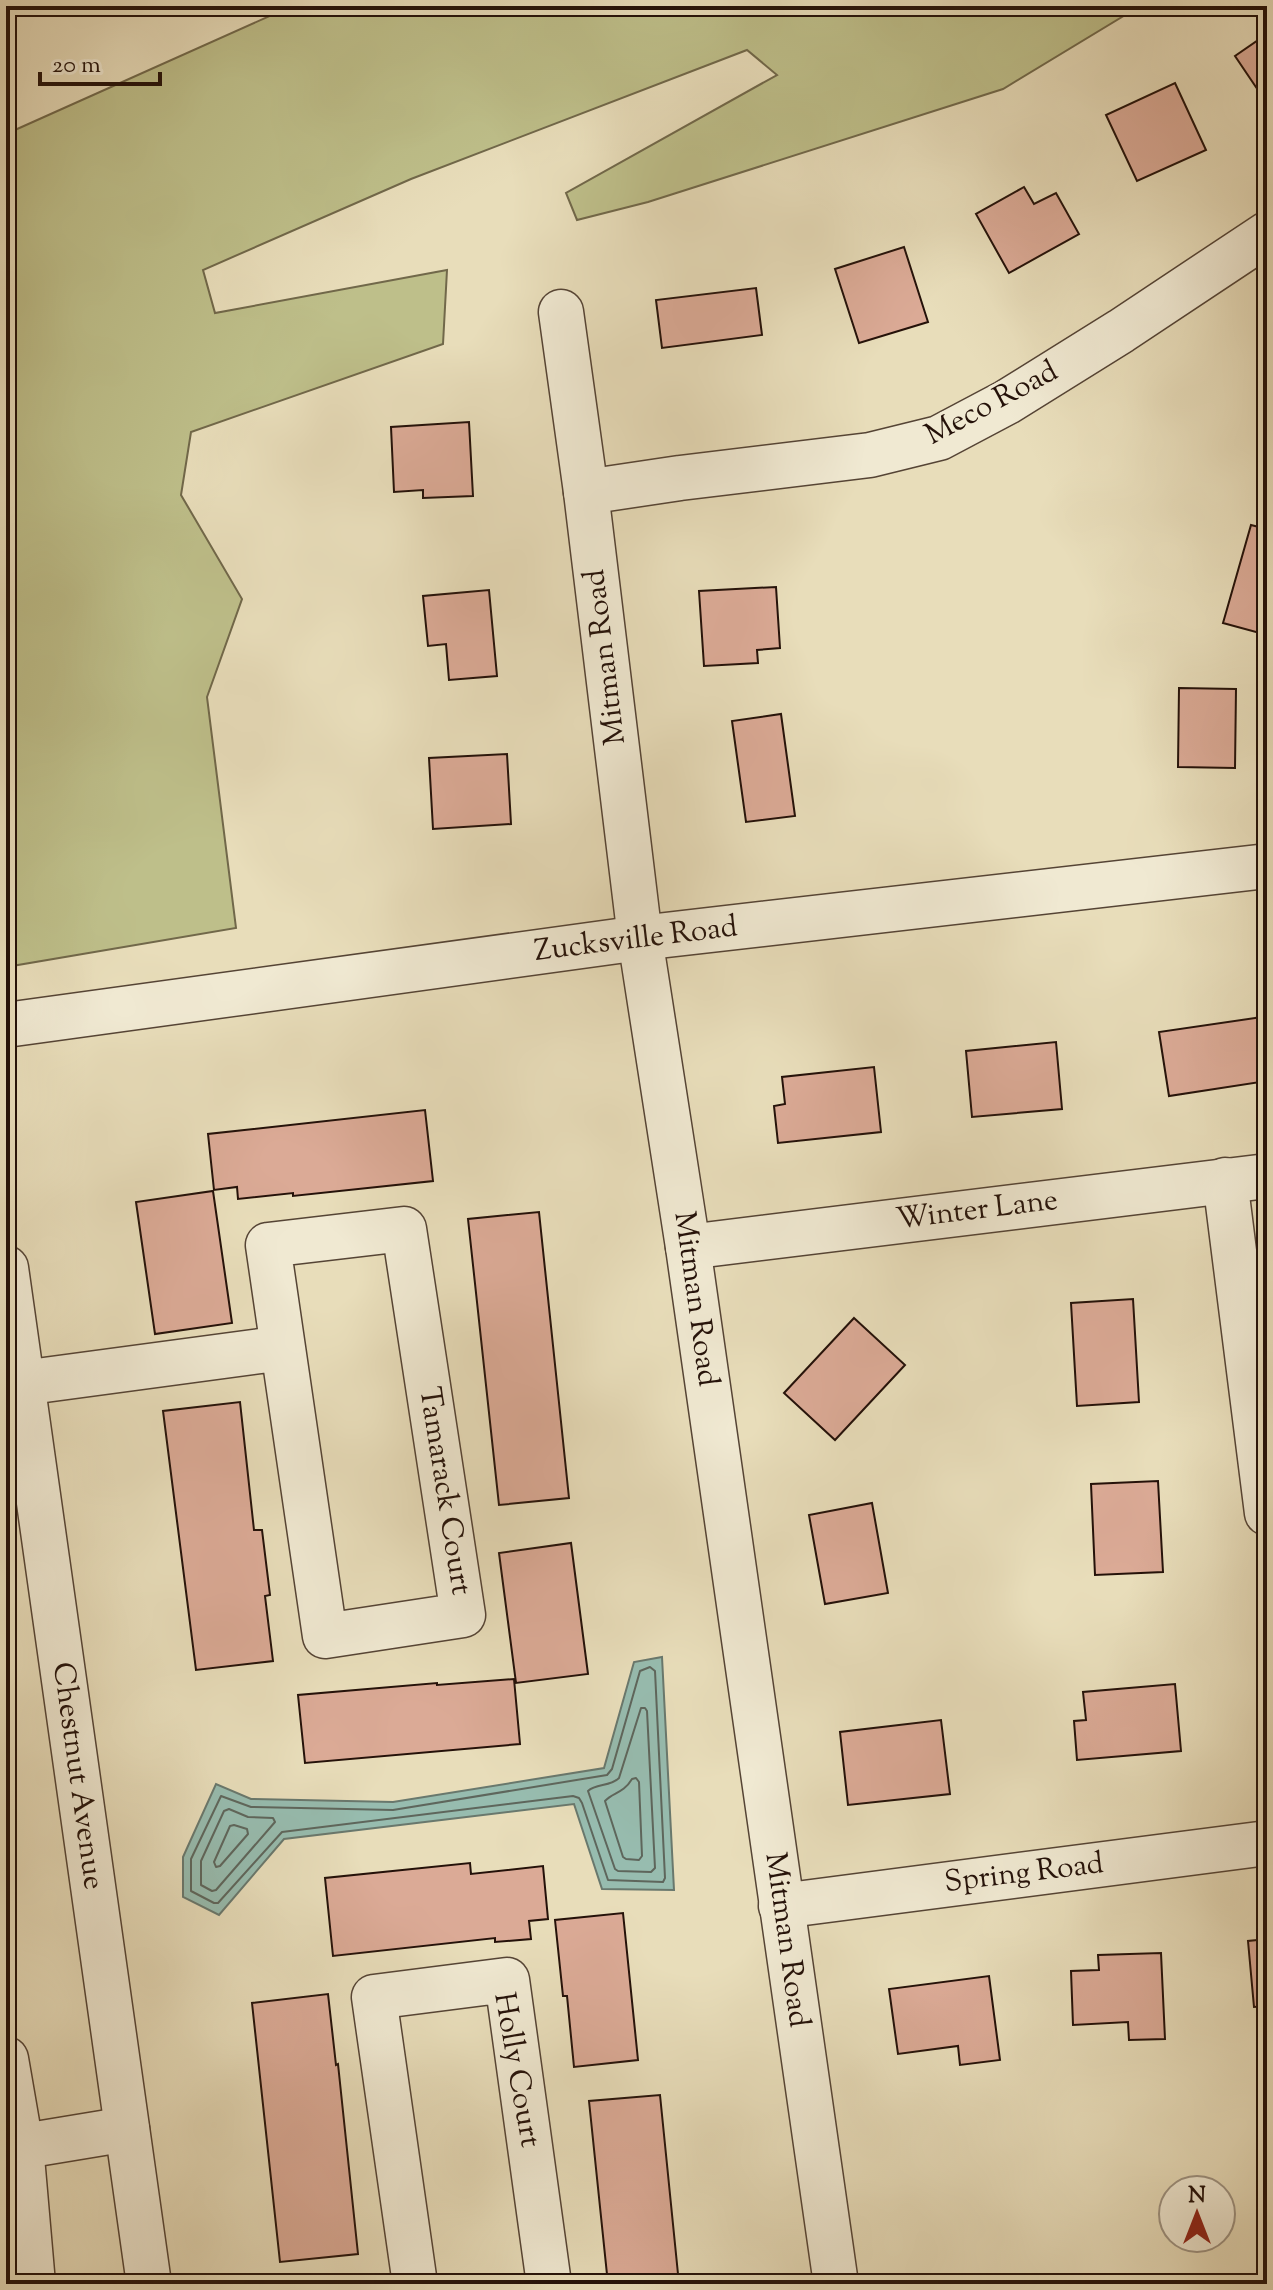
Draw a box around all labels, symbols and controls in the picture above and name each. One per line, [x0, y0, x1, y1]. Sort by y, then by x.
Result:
scale bar [40, 36, 160, 86]
text: 20 m [52, 49, 101, 83]
street label: Meco Road [918, 351, 1066, 457]
street label: Mitman Road [574, 567, 638, 747]
street label: Zucksville Road [532, 906, 740, 974]
street label: Winter Lane [894, 1180, 1060, 1242]
street label: Mitman Road [661, 1209, 729, 1389]
street label: Tamarack Court [406, 1384, 482, 1598]
street label: Chestnut Avenue [40, 1660, 114, 1892]
street label: Spring Road [942, 1843, 1106, 1905]
street label: Mitman Road [752, 1850, 820, 2030]
street label: Holly Court [481, 1989, 551, 2151]
north arrow [1157, 2174, 1237, 2254]
text: N [1188, 2181, 1206, 2213]

